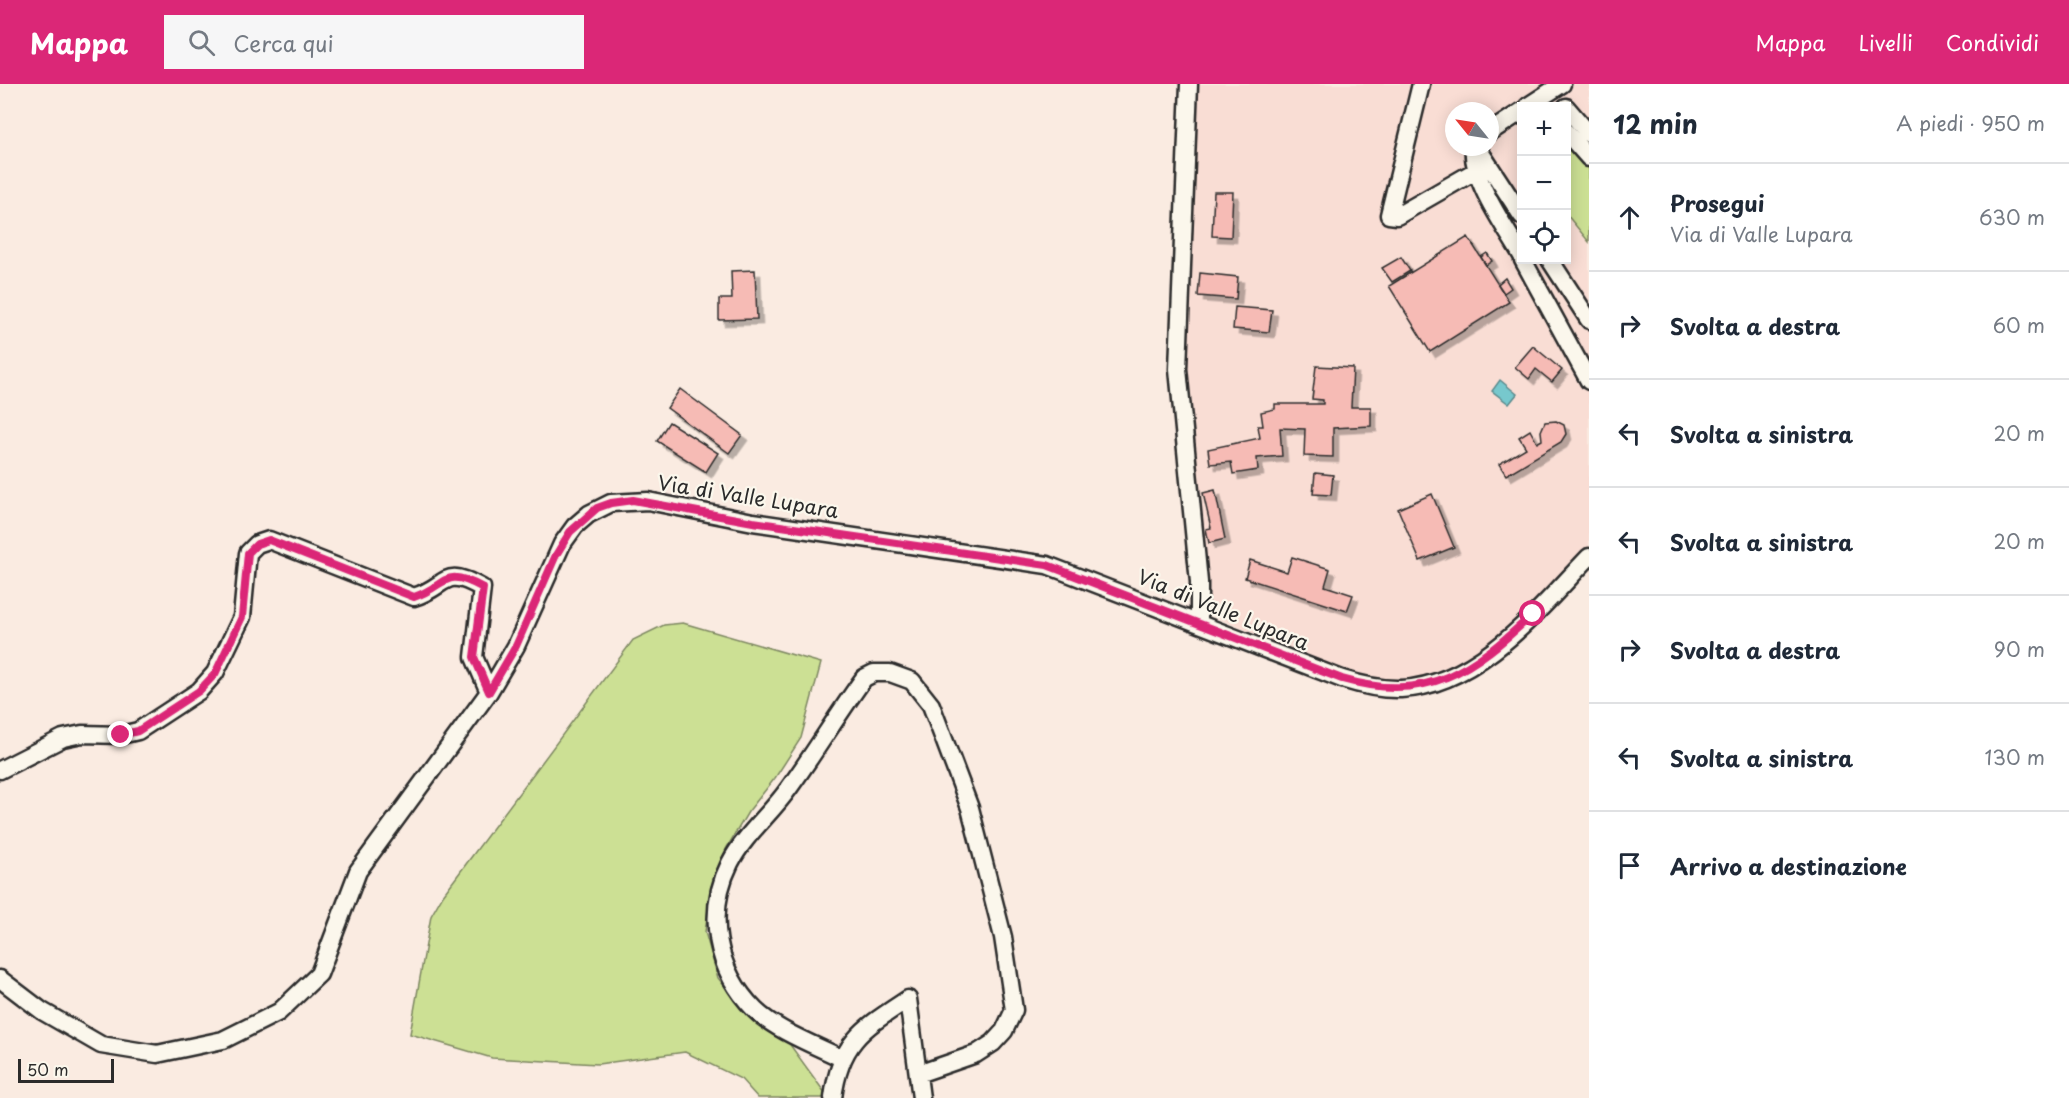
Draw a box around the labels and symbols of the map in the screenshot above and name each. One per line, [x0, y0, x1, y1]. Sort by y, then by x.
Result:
north arrow [1445, 102, 1499, 156]
street label: Via di Valle Lupara [656, 467, 841, 525]
street label: Via di Valle Lupara [1133, 561, 1314, 657]
route start [1519, 600, 1545, 626]
route end [107, 721, 133, 747]
scale bar [18, 1056, 114, 1084]

